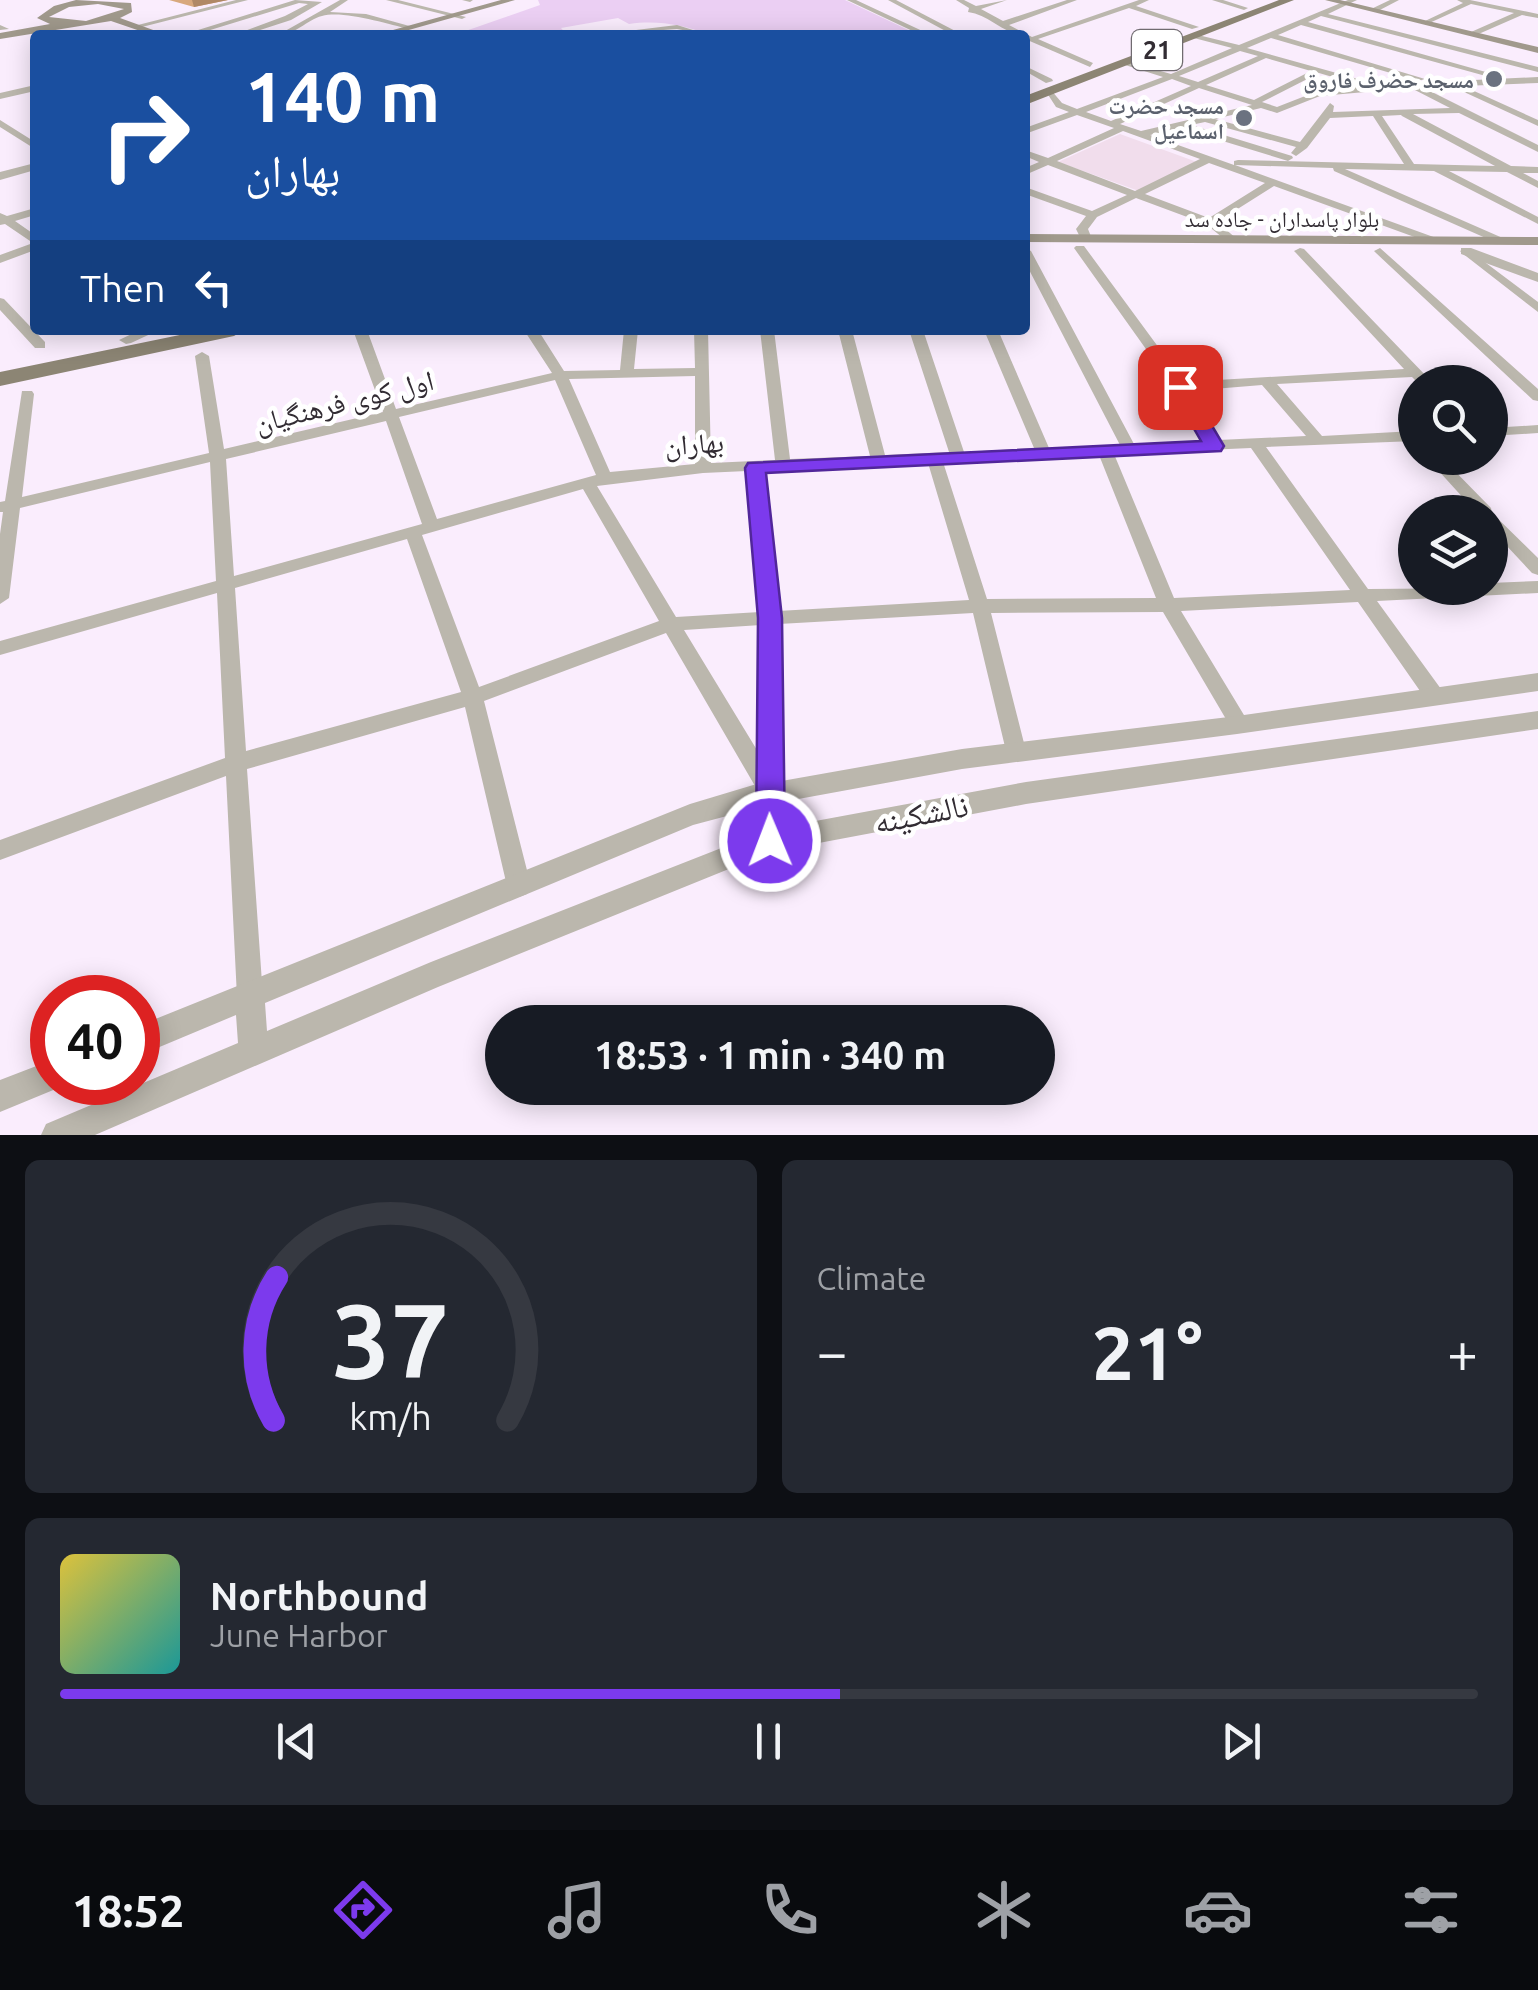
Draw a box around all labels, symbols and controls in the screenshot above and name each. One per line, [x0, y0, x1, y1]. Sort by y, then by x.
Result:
road number: 21 [1132, 30, 1182, 70]
text: 140 m [245, 57, 440, 135]
place label: مسجد حضرف فاروق [1303, 67, 1474, 94]
marker: مسجد حضرف فاروق [1483, 68, 1505, 90]
icon: right [80, 70, 210, 200]
place label: مسجد حضرت اسماعیل [1109, 93, 1224, 145]
marker: مسجد حضرت اسماعیل [1233, 107, 1255, 129]
text: بهاران [245, 145, 340, 196]
street label: بلوار پاسداران - جاده سد [1185, 206, 1379, 233]
icon: left [186, 260, 241, 315]
text: Then [80, 267, 166, 309]
pin [1138, 345, 1223, 430]
icon: arrive [1153, 360, 1208, 415]
street label: اول کوی فرهنگیان [251, 364, 437, 440]
map controls [1398, 365, 1508, 605]
button: search [1398, 365, 1508, 475]
street label: بهاران [663, 425, 725, 463]
button: layers [1398, 495, 1508, 605]
street label: نالشکینه [871, 786, 971, 840]
position arrow [718, 789, 822, 893]
speed limit sign: 40 [30, 975, 160, 1105]
text: 18:53 · 1 min · 340 m [594, 1034, 946, 1076]
text: Climate [817, 1260, 927, 1296]
text: 37 [332, 1281, 449, 1398]
text: 21° [1092, 1310, 1203, 1394]
text: − [817, 1321, 848, 1382]
text: + [1447, 1321, 1478, 1382]
text: km/h [349, 1397, 432, 1437]
text: Northbound [210, 1575, 428, 1617]
text: June Harbor [210, 1617, 388, 1653]
icon: previous [269, 1714, 324, 1769]
icon: pause [741, 1714, 796, 1769]
icon: next [1214, 1714, 1269, 1769]
icon: directions [328, 1875, 398, 1945]
icon: music [542, 1875, 612, 1945]
icon: phone [755, 1875, 825, 1945]
icon: climate [969, 1875, 1039, 1945]
icon: car [1183, 1875, 1253, 1945]
icon: filters [1396, 1875, 1466, 1945]
text: 18:52 [72, 1885, 184, 1936]

